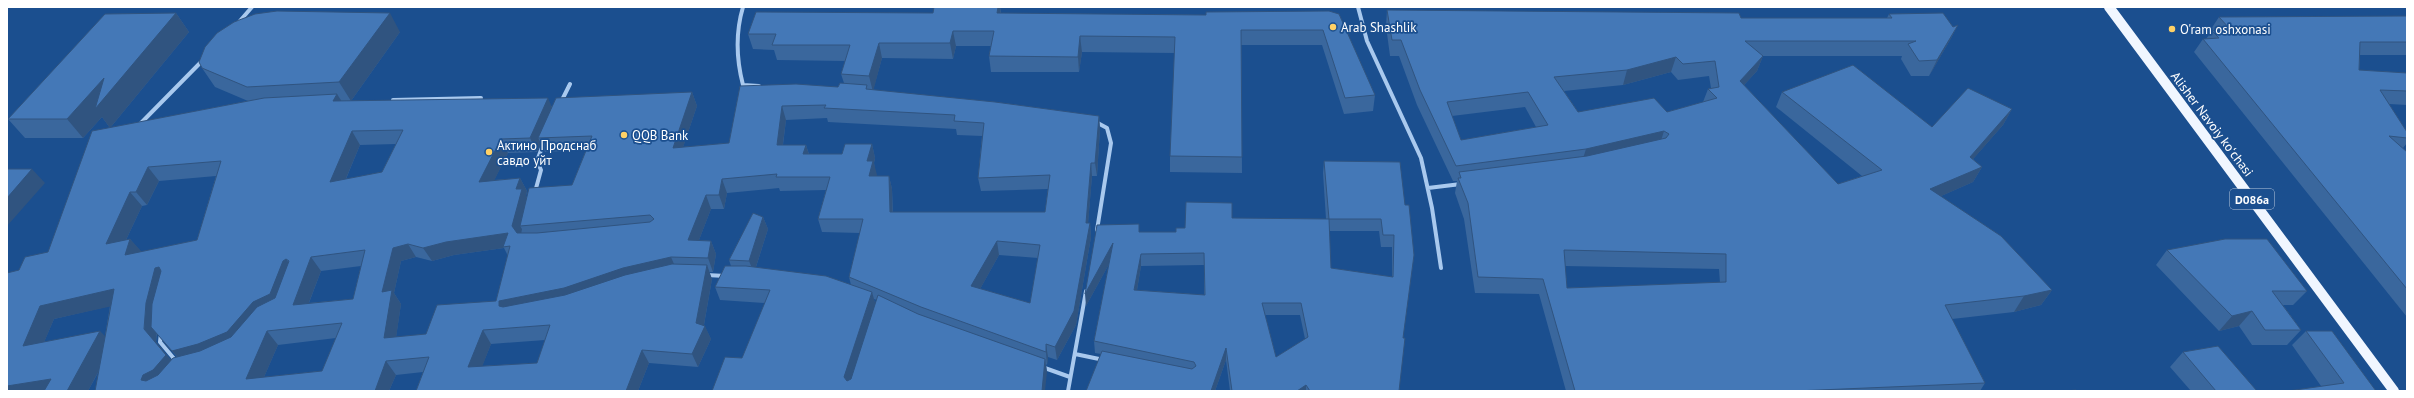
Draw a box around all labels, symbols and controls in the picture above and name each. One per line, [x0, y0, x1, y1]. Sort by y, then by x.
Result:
place label: Arab Shashlik [1341, 19, 1417, 36]
place label: O'ram oshxonasi [2180, 21, 2271, 38]
marker: Arab Shashlik [1328, 22, 1338, 32]
marker: O'ram oshxonasi [2167, 24, 2177, 34]
street label: Alisher Navoiy koʻchasi [2167, 68, 2257, 180]
place label: QQB Bank [632, 127, 689, 144]
marker: QQB Bank [619, 130, 629, 140]
place label: Актино Продснаб савдо уйт [497, 137, 596, 169]
marker: Актино Продснаб савдо уйт [484, 147, 494, 157]
road number: D086a [2230, 189, 2274, 209]

